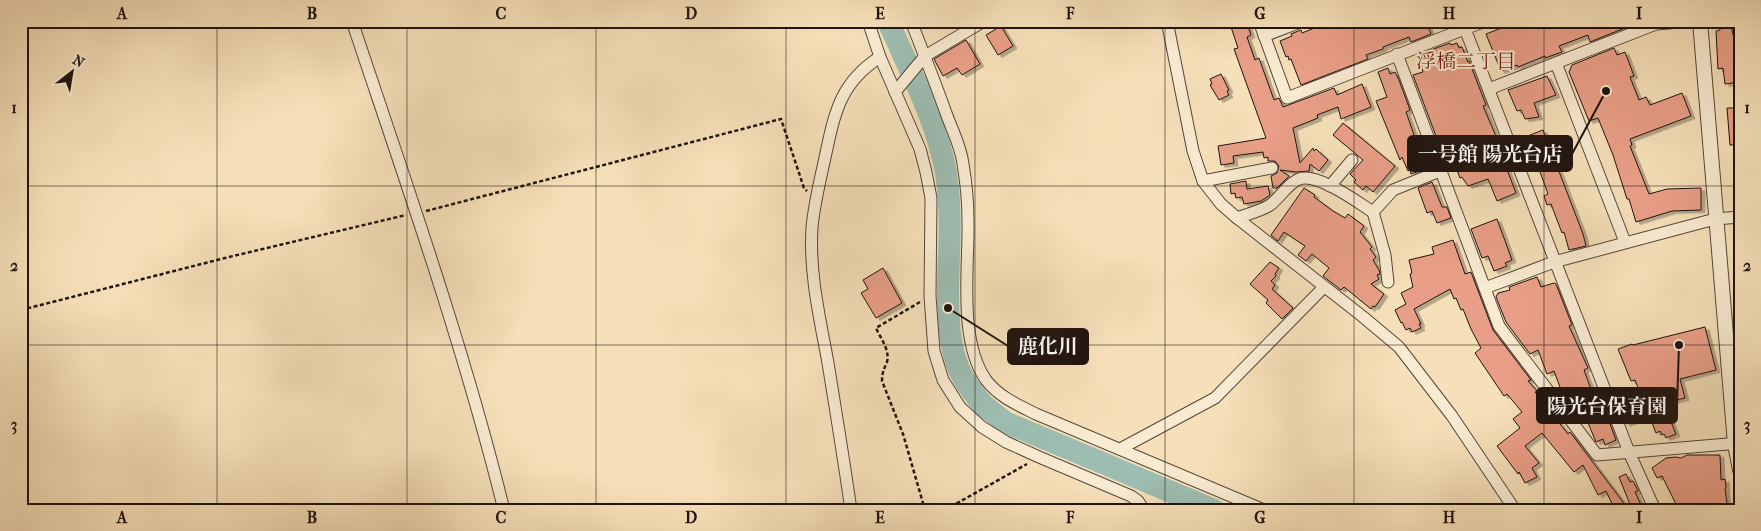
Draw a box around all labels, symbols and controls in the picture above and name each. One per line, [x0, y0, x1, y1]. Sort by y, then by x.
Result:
text: A [116, 4, 128, 23]
text: B [307, 4, 317, 23]
text: C [496, 4, 507, 23]
text: D [685, 4, 697, 23]
text: E [875, 4, 885, 23]
text: F [1065, 4, 1075, 23]
text: G [1254, 4, 1266, 23]
text: H [1443, 4, 1456, 23]
text: I [1636, 4, 1643, 23]
north arrow [48, 48, 98, 98]
district label: 浮橋二丁目 [1416, 50, 1516, 73]
text: N [70, 51, 88, 72]
text: 1 [11, 98, 17, 117]
text: 1 [1744, 98, 1750, 117]
callout: 一号館 陽光台店 [1408, 136, 1572, 171]
text: 一号館 陽光台店 [1418, 143, 1562, 166]
text: 2 [10, 256, 18, 275]
text: 2 [1743, 256, 1751, 275]
callout: 鹿化川 [1008, 329, 1088, 364]
text: 鹿化川 [1018, 335, 1078, 358]
callout: 陽光台保育園 [1537, 388, 1677, 423]
text: 陽光台保育園 [1547, 395, 1667, 418]
text: 3 [11, 415, 17, 435]
text: 3 [1744, 415, 1750, 435]
text: A [116, 508, 128, 527]
text: B [307, 508, 317, 527]
text: C [496, 508, 507, 527]
text: D [685, 508, 697, 527]
text: E [875, 508, 885, 527]
text: F [1065, 508, 1075, 527]
text: G [1254, 508, 1266, 527]
text: H [1443, 508, 1456, 527]
text: I [1636, 508, 1643, 527]

